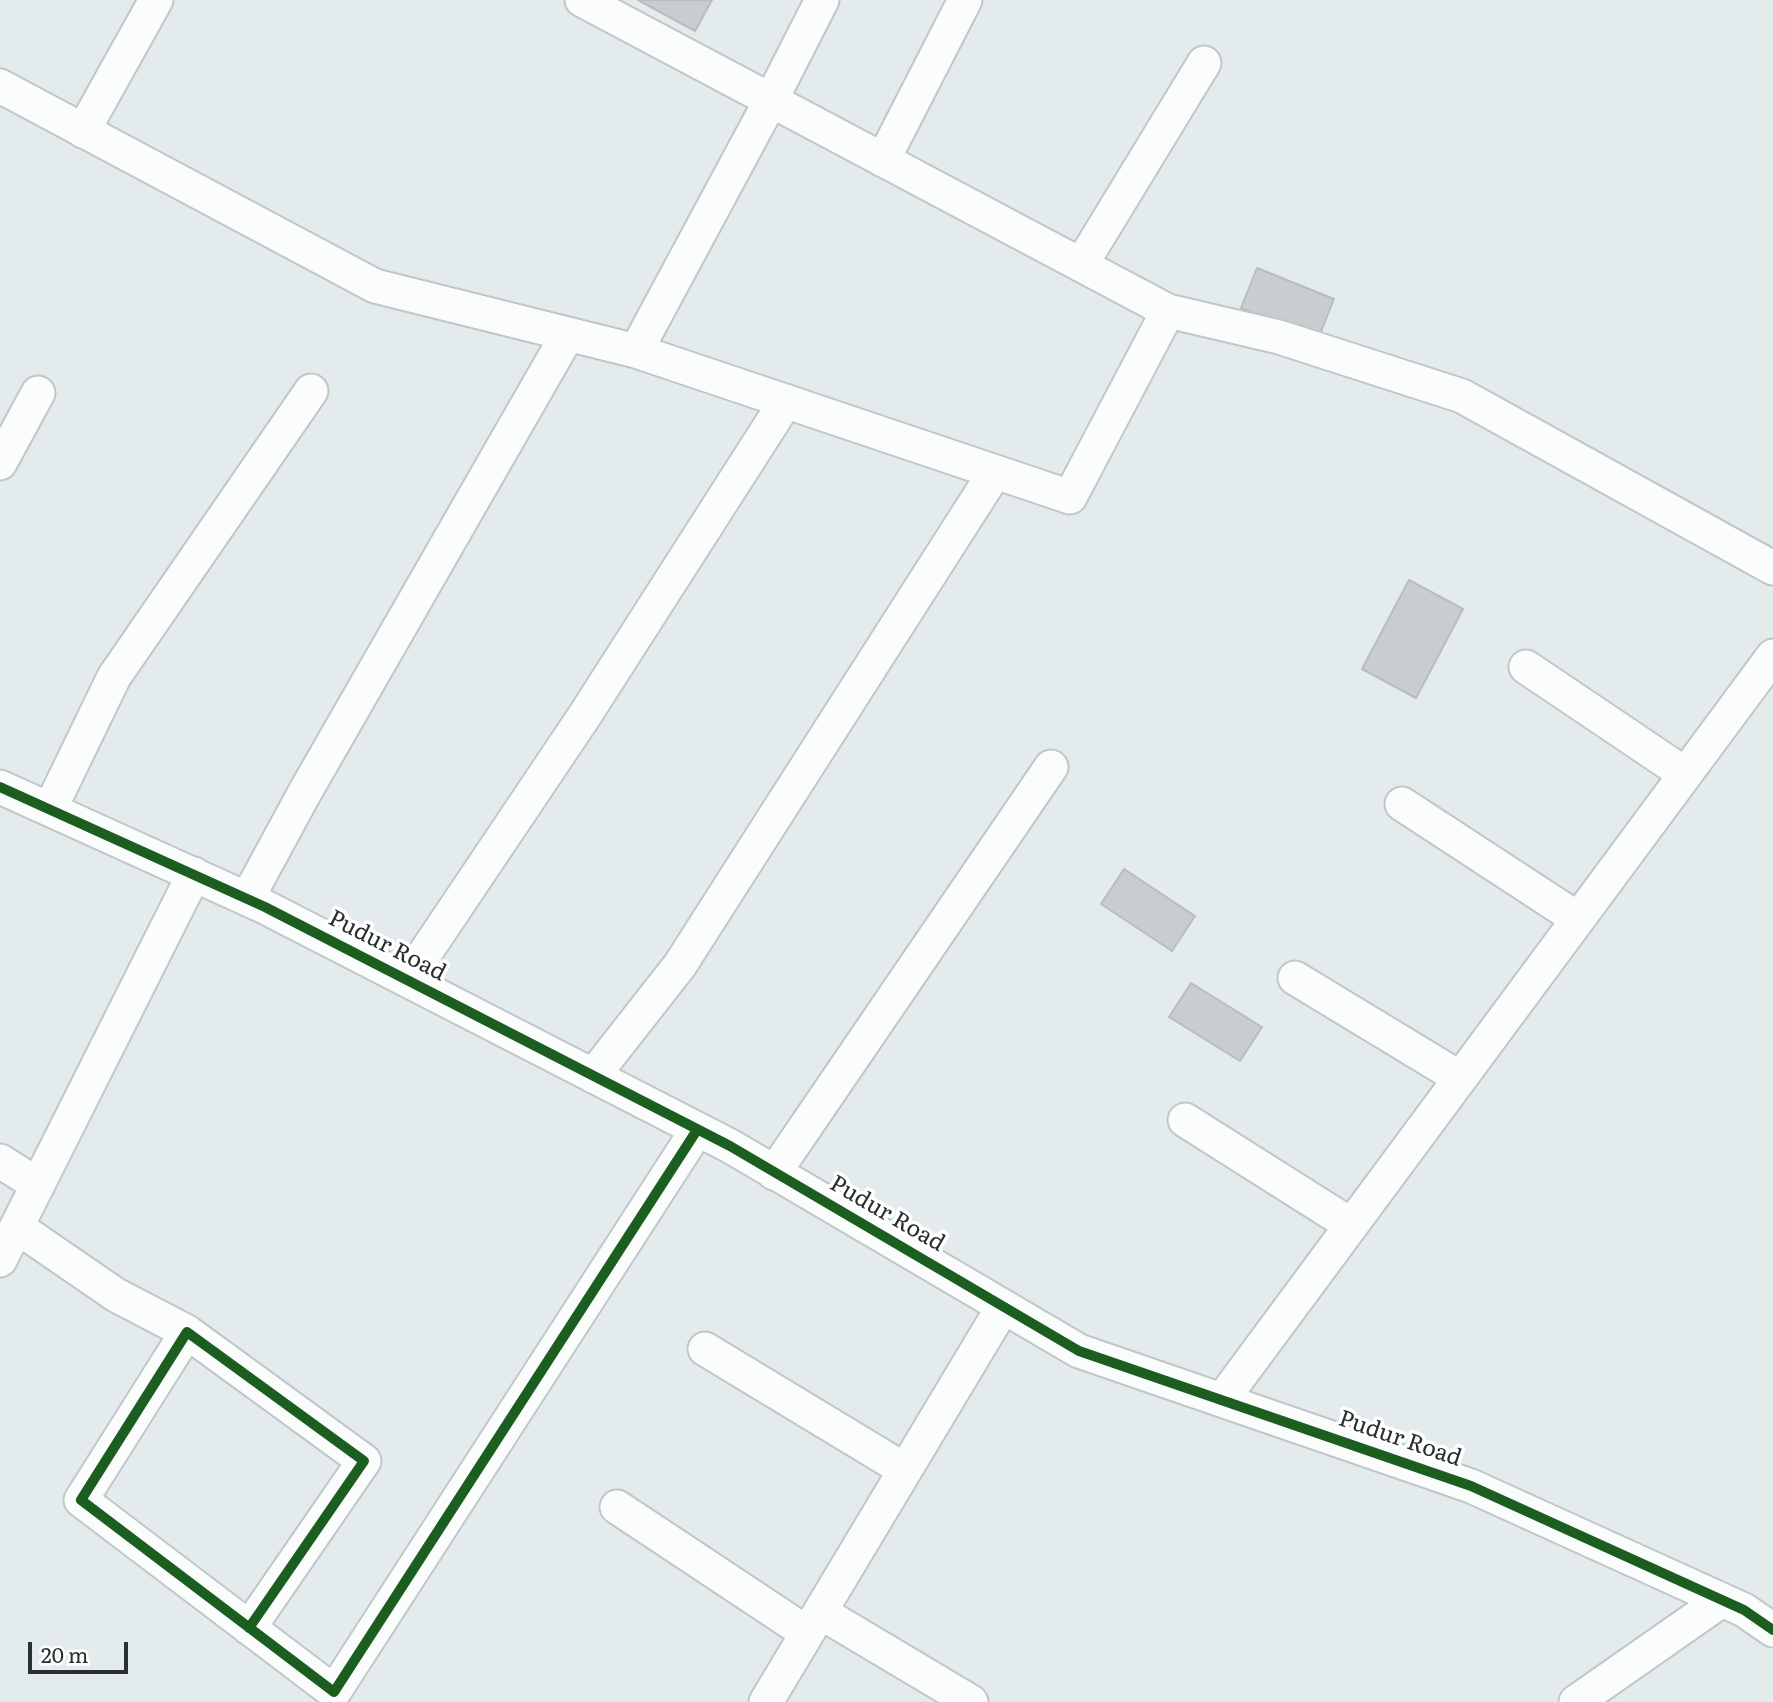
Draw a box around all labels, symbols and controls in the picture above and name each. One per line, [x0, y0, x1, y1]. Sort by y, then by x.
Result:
street label: Pudur Road [324, 905, 450, 987]
street label: Pudur Road [825, 1170, 949, 1258]
street label: Pudur Road [1335, 1405, 1465, 1473]
scale bar [32, 1628, 131, 1672]
text: 20 m [41, 1638, 88, 1669]

